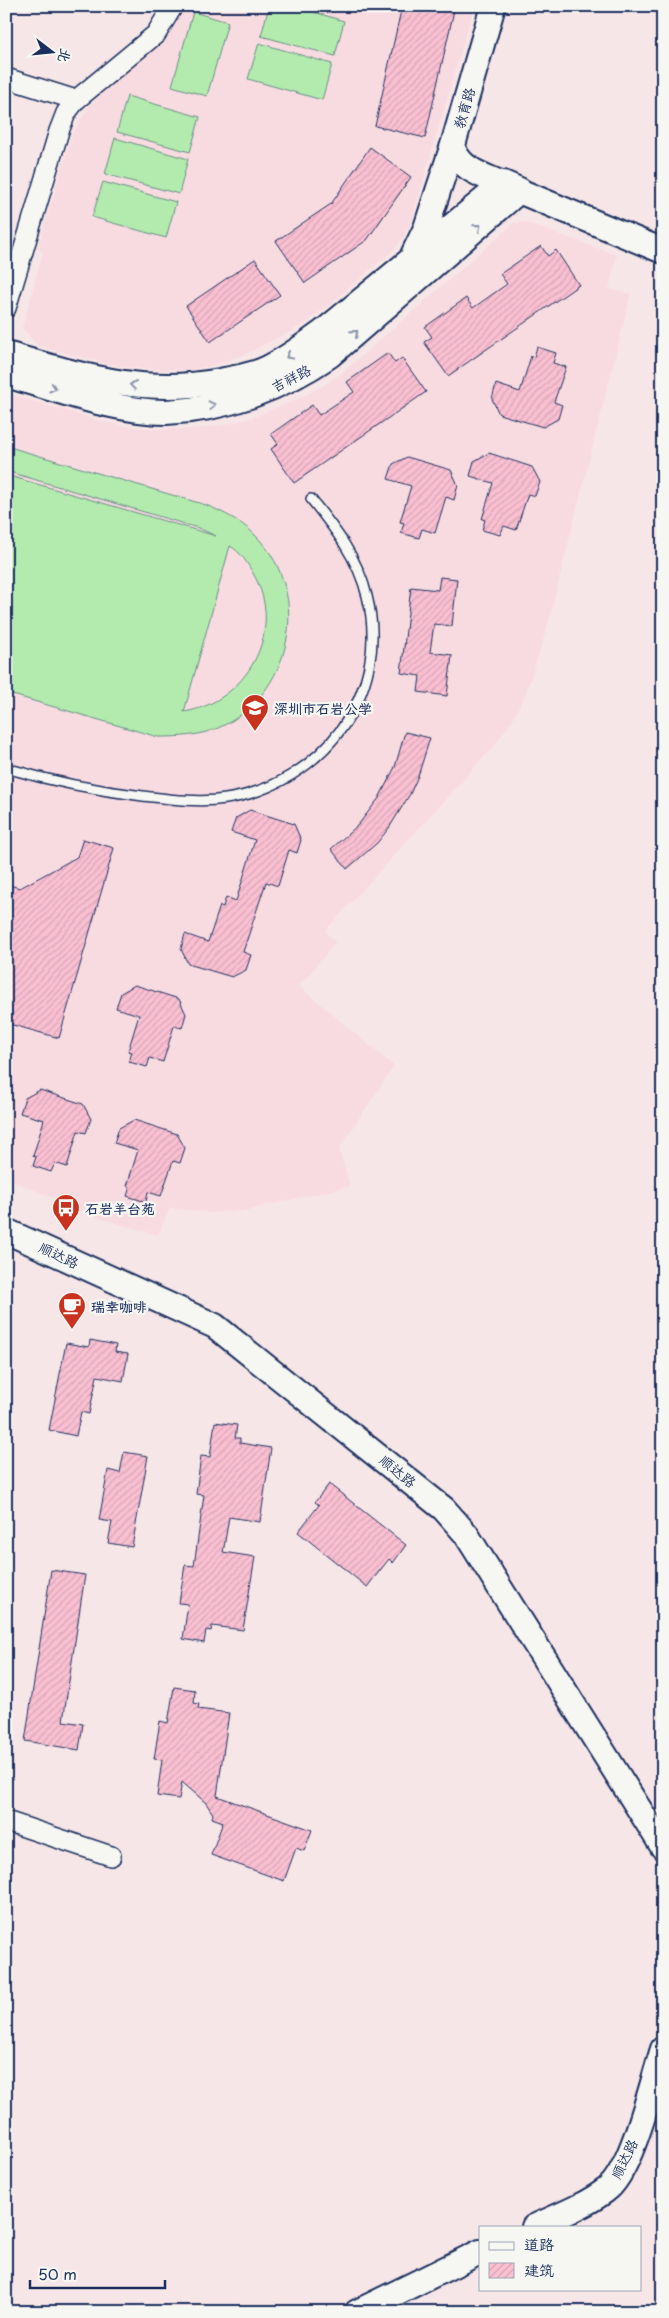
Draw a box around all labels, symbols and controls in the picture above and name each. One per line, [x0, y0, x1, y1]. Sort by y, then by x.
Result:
north arrow [28, 28, 78, 78]
text: 北 [53, 46, 77, 65]
street label: 教育路 [448, 85, 480, 131]
one-way arrow [473, 224, 482, 233]
one-way arrow [350, 330, 359, 339]
one-way arrow [286, 349, 295, 359]
street label: 吉祥路 [268, 359, 314, 397]
one-way arrow [128, 380, 136, 391]
one-way arrow [49, 383, 57, 393]
one-way arrow [208, 400, 217, 411]
school or university icon: 深圳市石岩公学 [240, 693, 270, 732]
place label: 深圳市石岩公学 [274, 698, 372, 719]
bus stop icon: 石岩羊台苑 [51, 1193, 81, 1232]
place label: 石岩羊台苑 [85, 1198, 155, 1219]
street label: 顺达路 [36, 1237, 82, 1273]
cafe icon: 瑞幸咖啡 [57, 1291, 87, 1330]
place label: 瑞幸咖啡 [91, 1296, 147, 1317]
street label: 顺达路 [375, 1450, 421, 1492]
street label: 顺达路 [605, 2136, 643, 2182]
legend [479, 2226, 642, 2290]
text: 道路 [524, 2232, 554, 2255]
scale bar [30, 2258, 165, 2290]
text: 建筑 [524, 2258, 554, 2281]
text: 50 m [38, 2262, 77, 2285]

